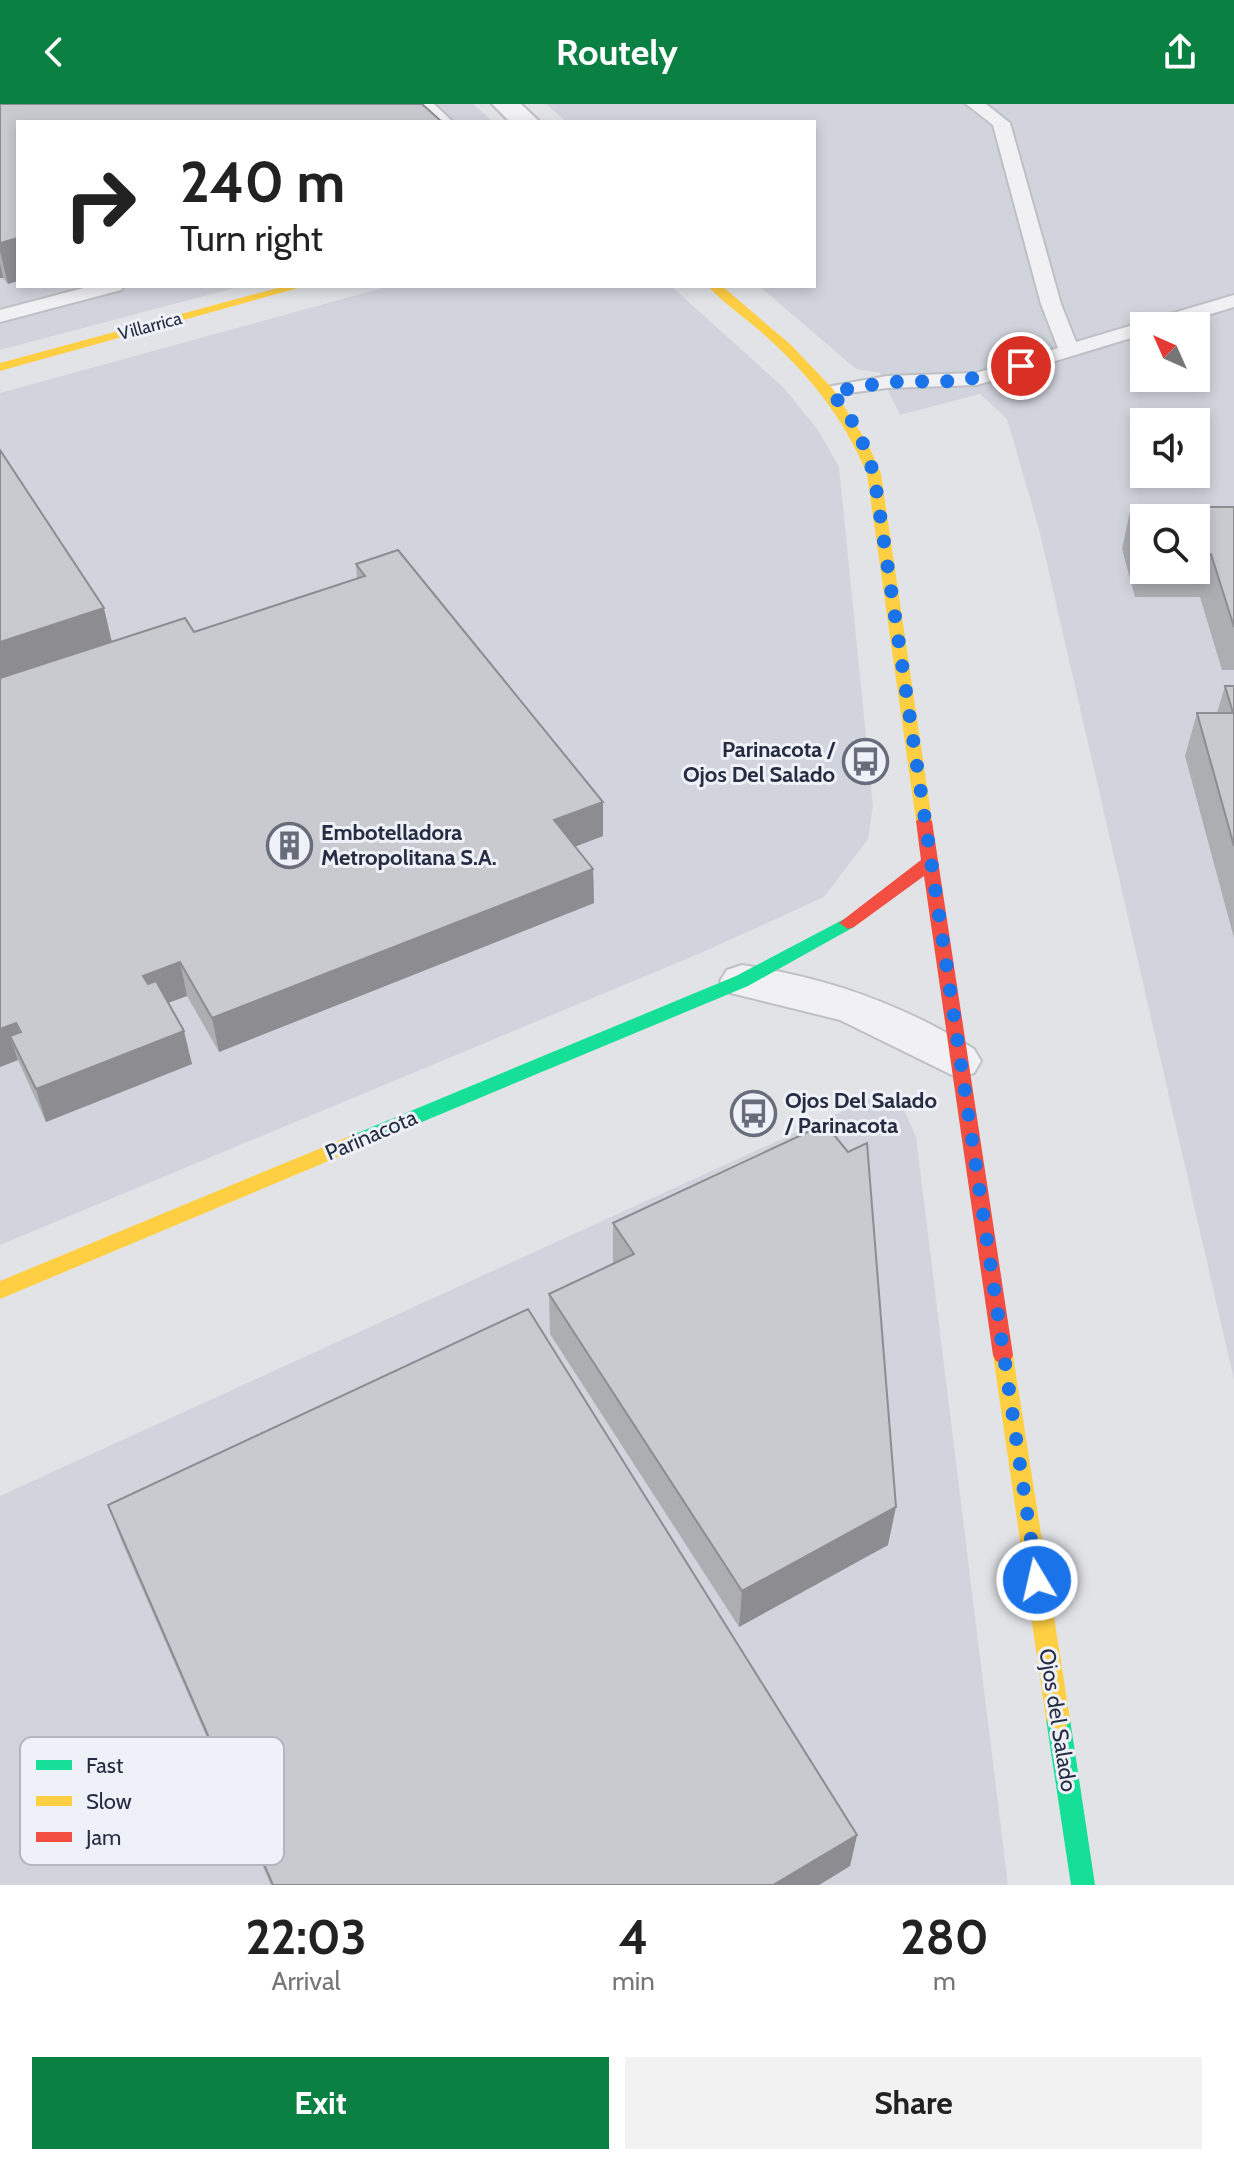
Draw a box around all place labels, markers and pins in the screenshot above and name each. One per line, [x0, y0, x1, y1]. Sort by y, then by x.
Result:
pin [987, 332, 1055, 400]
place label: Parinacota / Ojos Del Salado [683, 736, 836, 788]
bus stop icon: Parinacota / Ojos Del Salado [842, 738, 890, 786]
place label: Embotelladora Metropolitana S.A. [321, 819, 497, 871]
building icon: Embotelladora Metropolitana S.A. [266, 821, 314, 869]
place label: Ojos Del Salado / Parinacota [784, 1087, 937, 1139]
bus stop icon: Ojos Del Salado / Parinacota [730, 1089, 778, 1137]

